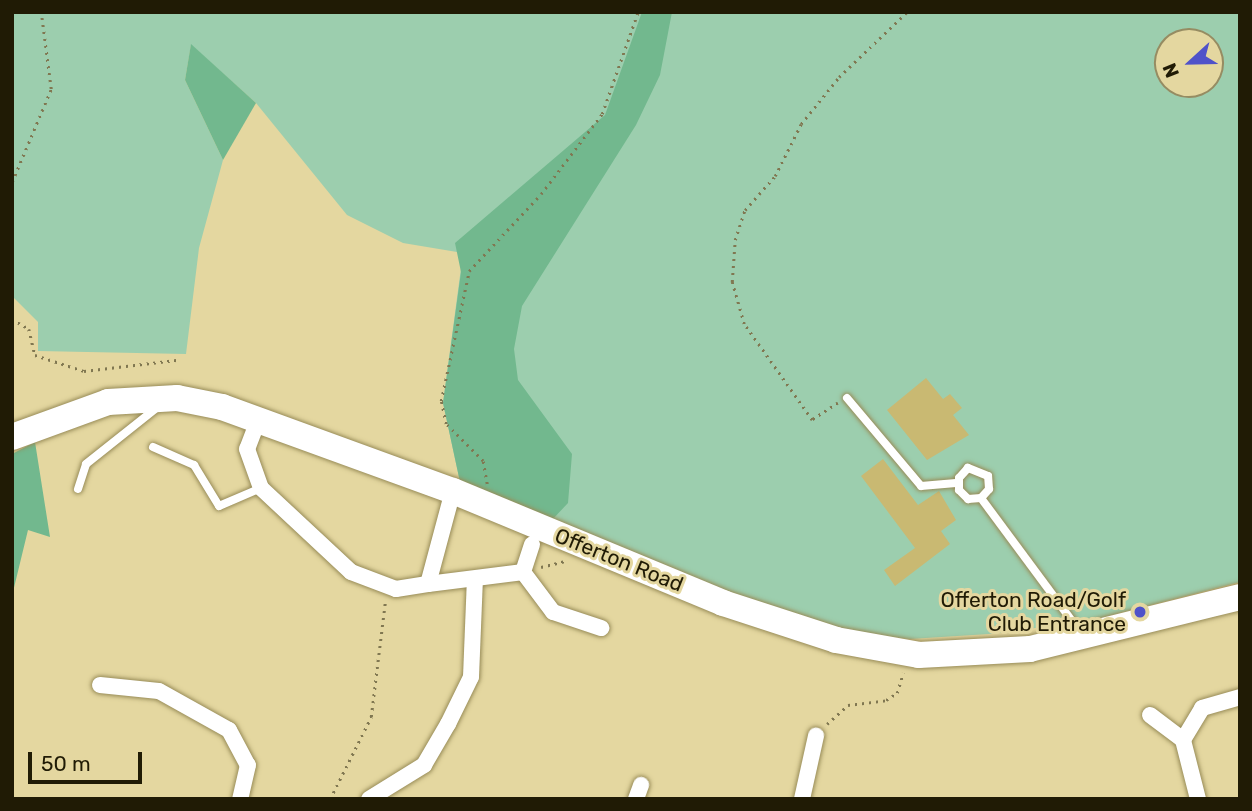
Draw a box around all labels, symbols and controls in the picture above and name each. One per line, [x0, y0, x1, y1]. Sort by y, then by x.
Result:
north arrow [1154, 28, 1224, 98]
text: N [1158, 60, 1184, 81]
street label: Offerton Road [551, 523, 687, 597]
place label: Offerton Road/Golf Club Entrance [941, 587, 1126, 637]
marker: Offerton Road/Golf Club Entrance [1132, 604, 1148, 620]
scale bar [32, 738, 145, 782]
text: 50 m [41, 751, 91, 776]

